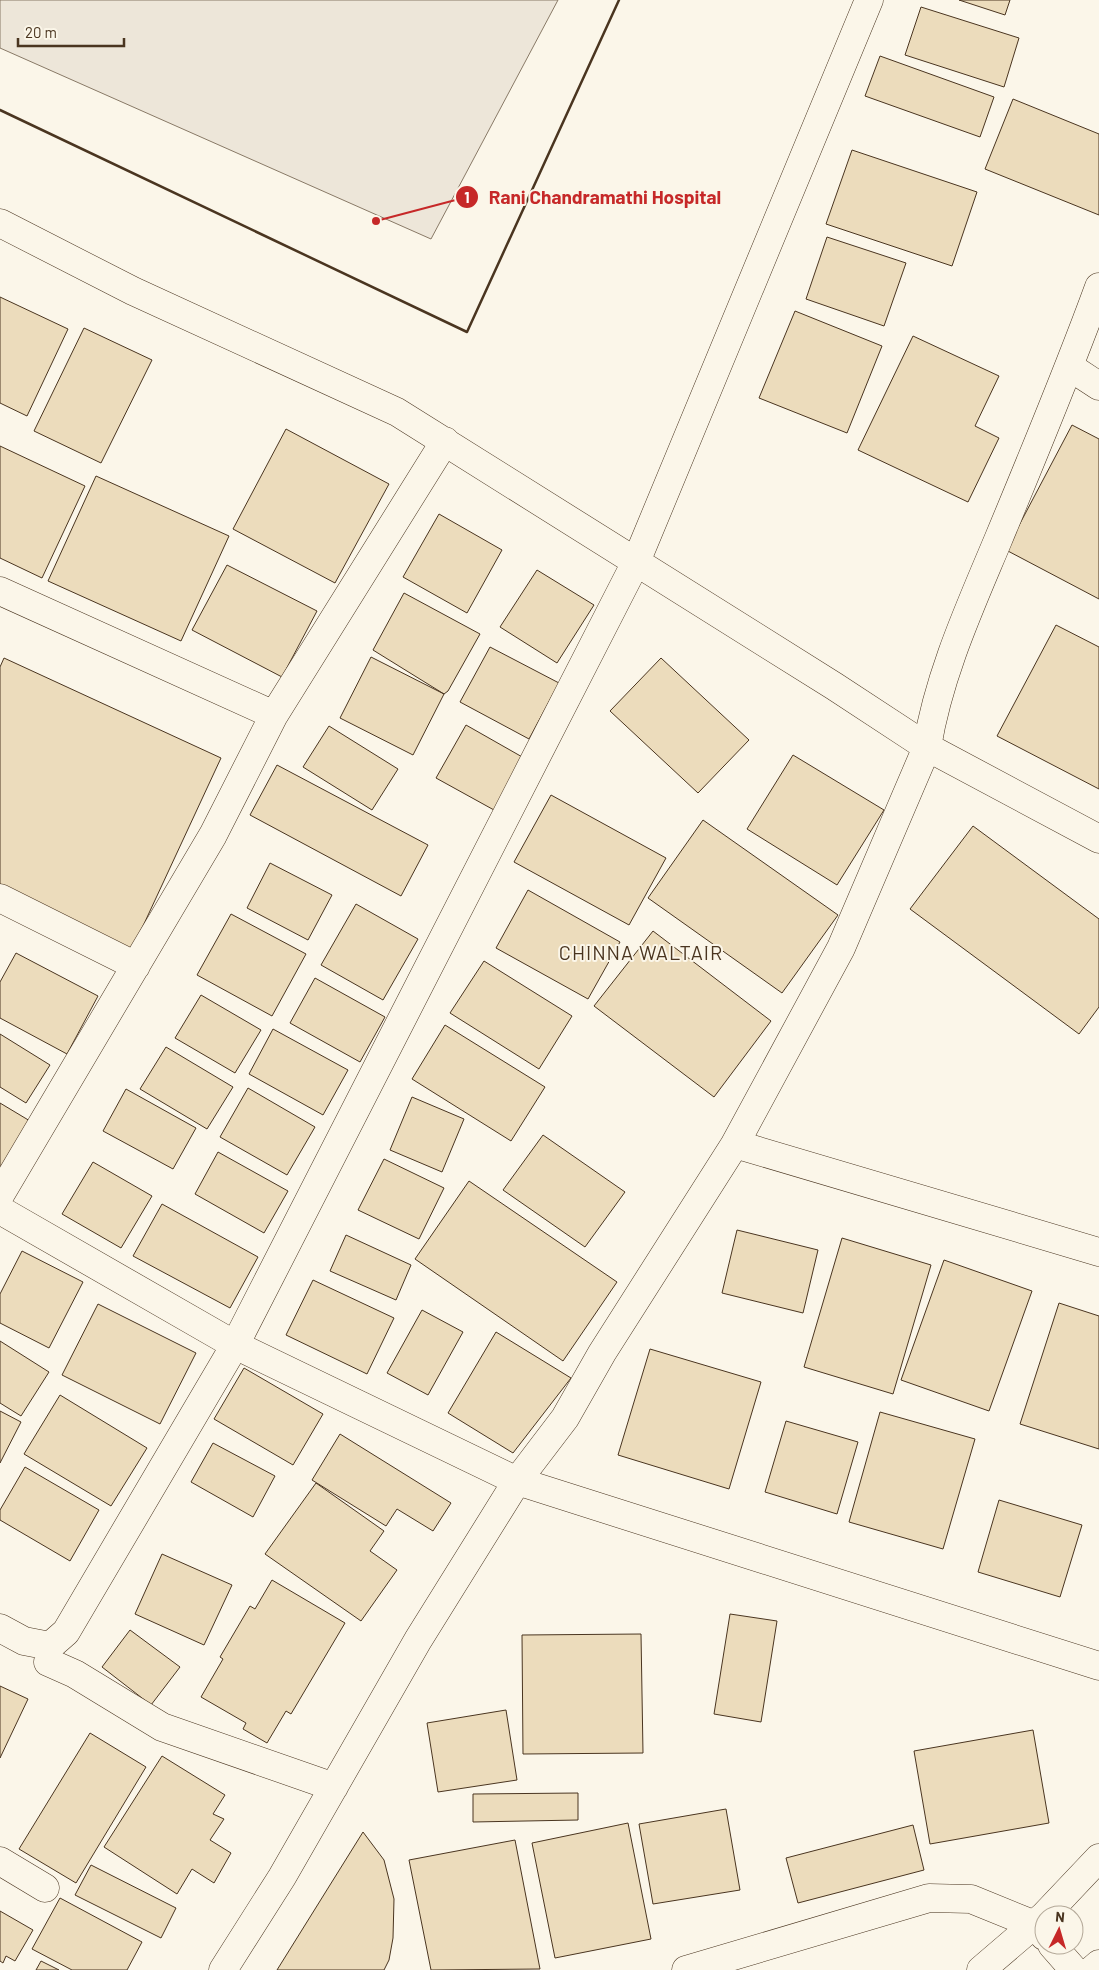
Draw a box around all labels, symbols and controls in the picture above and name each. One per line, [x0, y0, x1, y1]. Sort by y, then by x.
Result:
scale bar [18, 15, 124, 47]
text: 20 m [25, 23, 57, 41]
callout: Rani Chandramathi Hospital [454, 180, 732, 214]
text: Rani Chandramathi Hospital [489, 185, 721, 208]
text: 1 [464, 188, 470, 206]
district label: CHINNA WALTAIR [559, 940, 723, 964]
north arrow [1034, 1905, 1084, 1955]
text: N [1055, 1908, 1066, 1925]

